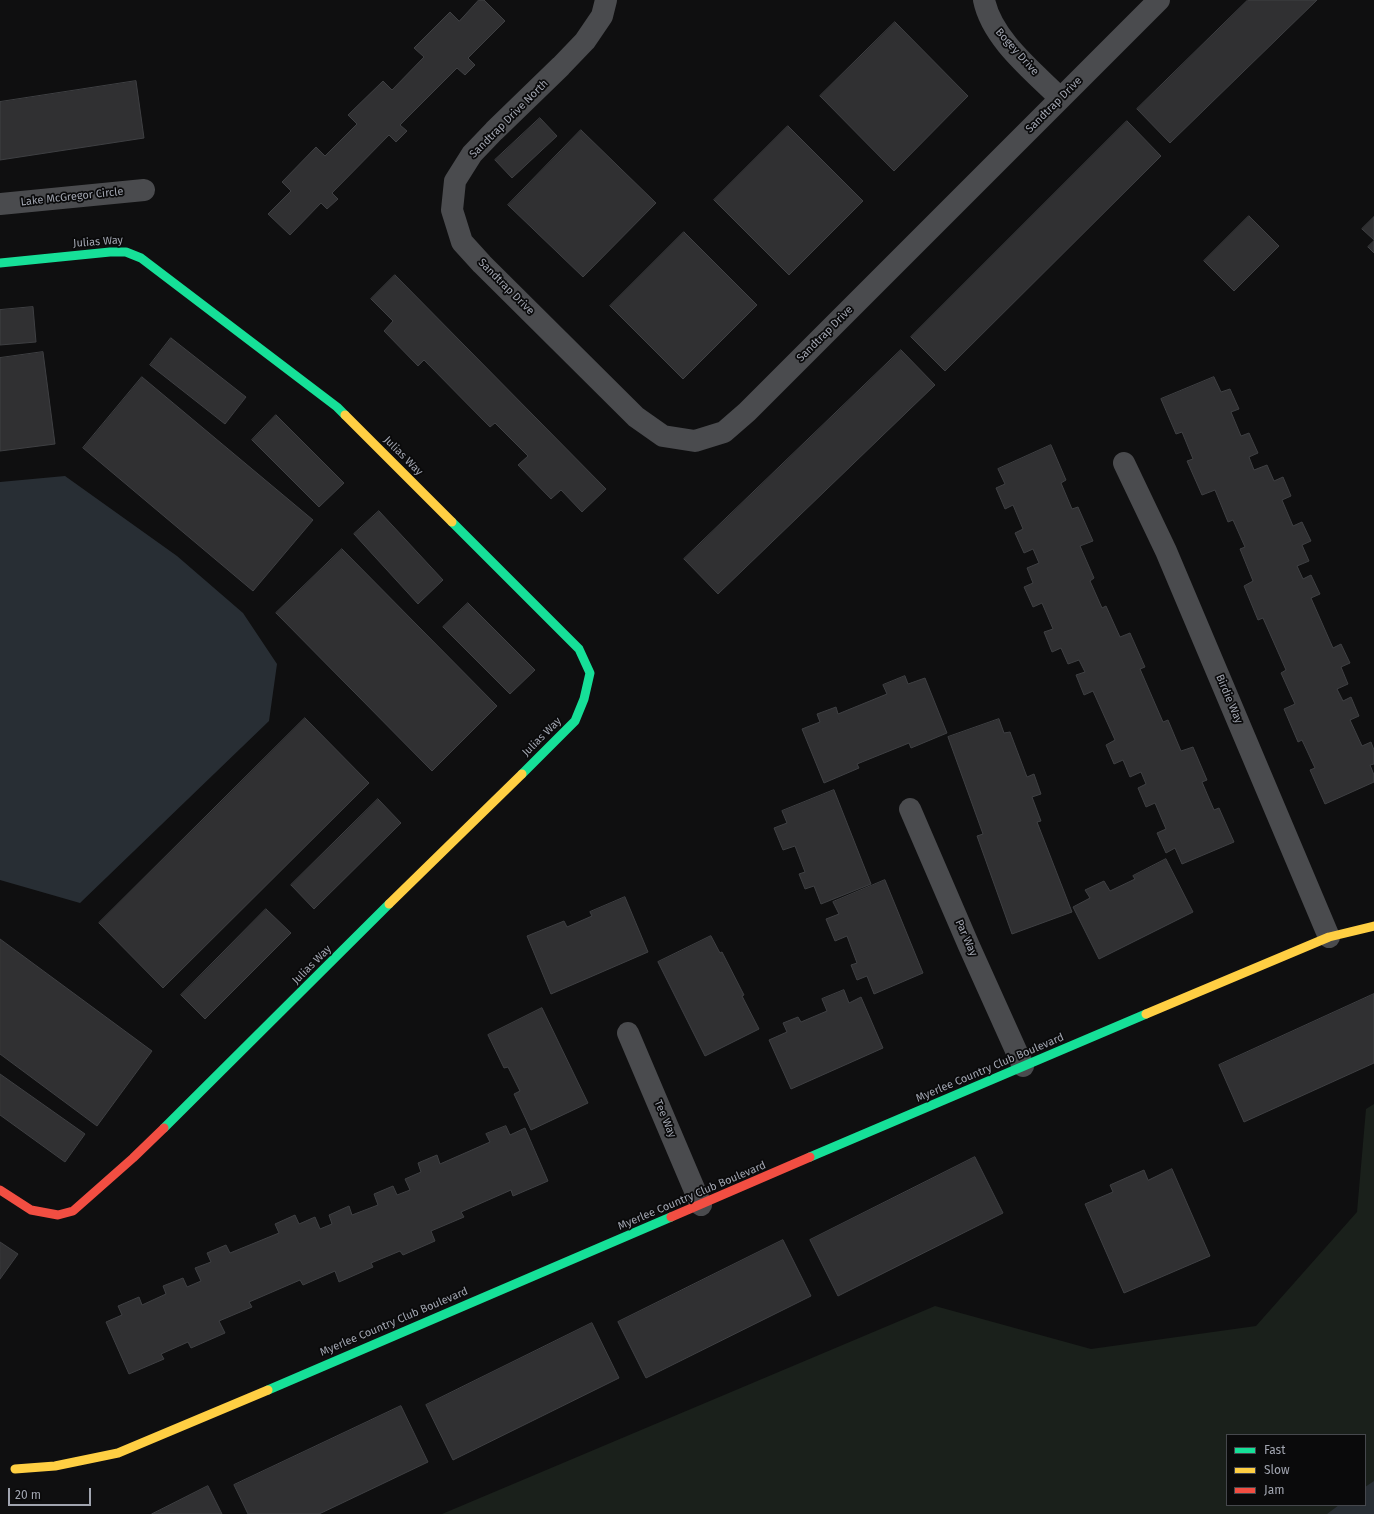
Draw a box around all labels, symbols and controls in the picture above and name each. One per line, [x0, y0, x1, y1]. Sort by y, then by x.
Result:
street label: Bogey Drive [992, 26, 1042, 78]
street label: Sandtrap Drive [1023, 74, 1085, 136]
street label: Sandtrap Drive North [467, 77, 551, 161]
street label: Lake McGregor Circle [20, 185, 124, 209]
street label: Julias Way [73, 234, 123, 250]
street label: Sandtrap Drive [475, 256, 537, 318]
street label: Sandtrap Drive [794, 303, 856, 365]
street label: Julias Way [381, 434, 425, 478]
street label: Birdie Way [1213, 672, 1245, 726]
street label: Julias Way [520, 715, 564, 759]
street label: Par Way [952, 918, 980, 958]
street label: Julias Way [290, 943, 334, 987]
street label: Myerlee Country Club Boulevard [914, 1031, 1066, 1105]
street label: Tee Way [651, 1098, 679, 1140]
street label: Myerlee Country Club Boulevard [616, 1159, 768, 1233]
street label: Myerlee Country Club Boulevard [318, 1285, 470, 1359]
legend [1226, 1434, 1366, 1506]
text: Fast [1264, 1443, 1286, 1457]
text: Slow [1264, 1463, 1290, 1477]
scale bar [10, 1480, 93, 1506]
text: Jam [1264, 1483, 1284, 1497]
text: 20 m [15, 1488, 41, 1502]

